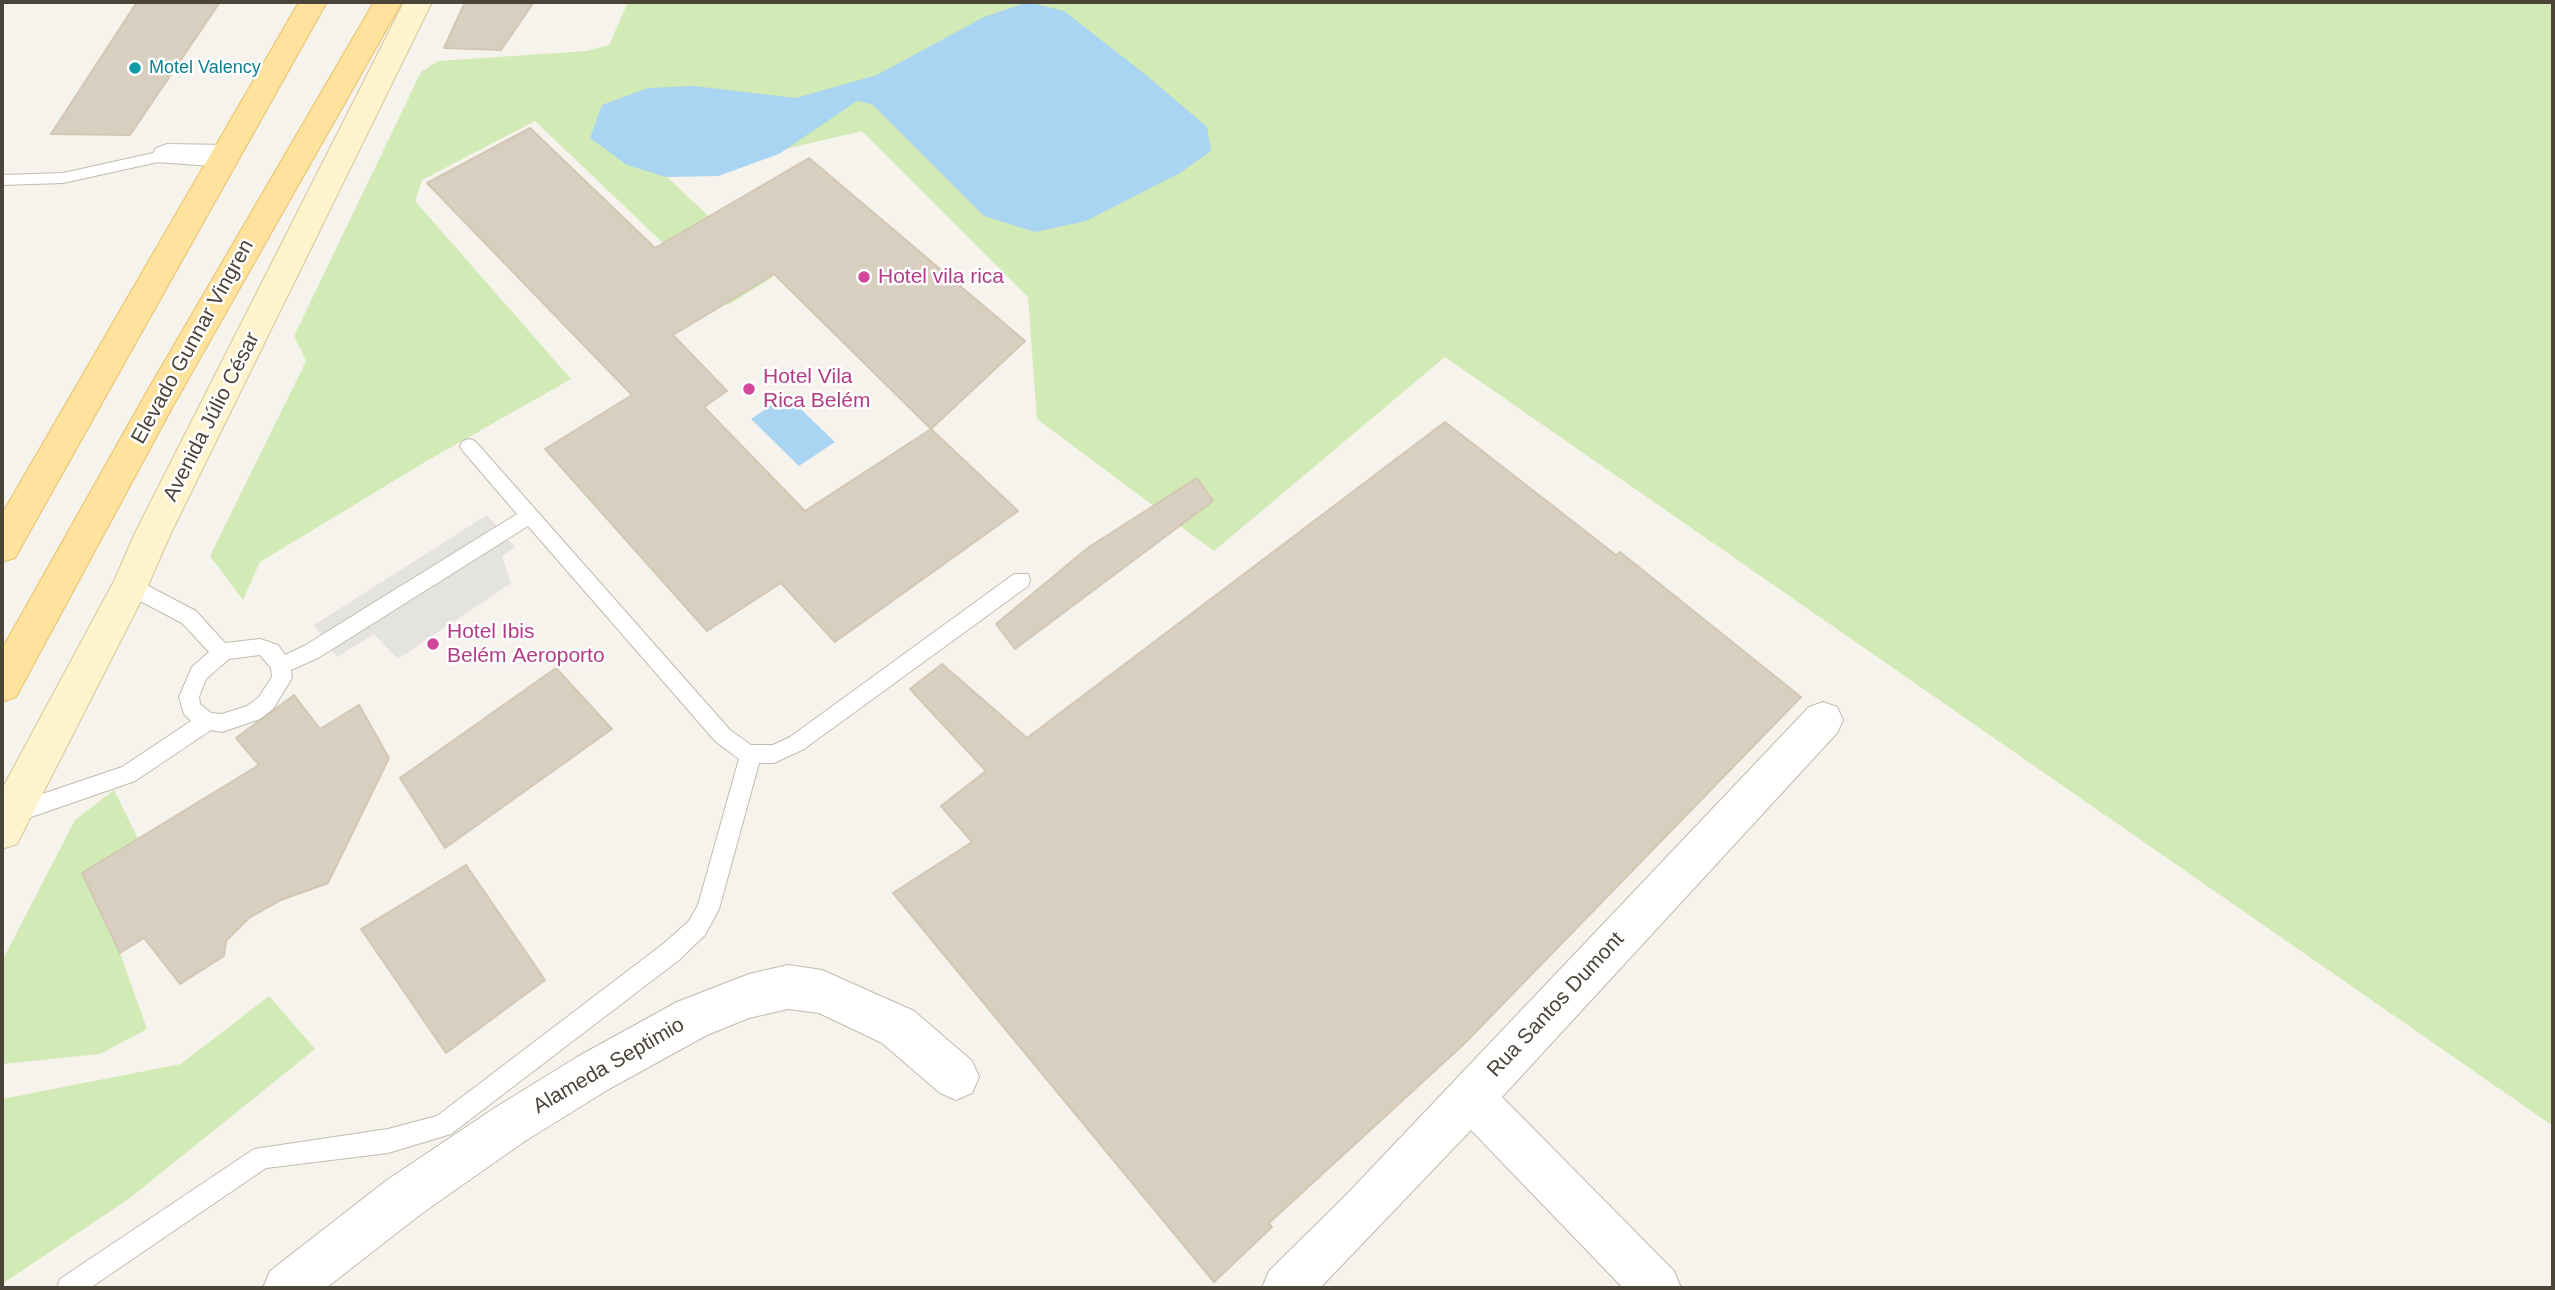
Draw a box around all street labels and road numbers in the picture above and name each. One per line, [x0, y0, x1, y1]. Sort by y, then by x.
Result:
street label: Elevado Gunnar Vingren [126, 235, 260, 449]
street label: Avenida Júlio César [158, 328, 266, 506]
street label: Rua Santos Dumont [1482, 927, 1630, 1083]
street label: Alameda Septimio [529, 1012, 689, 1120]

